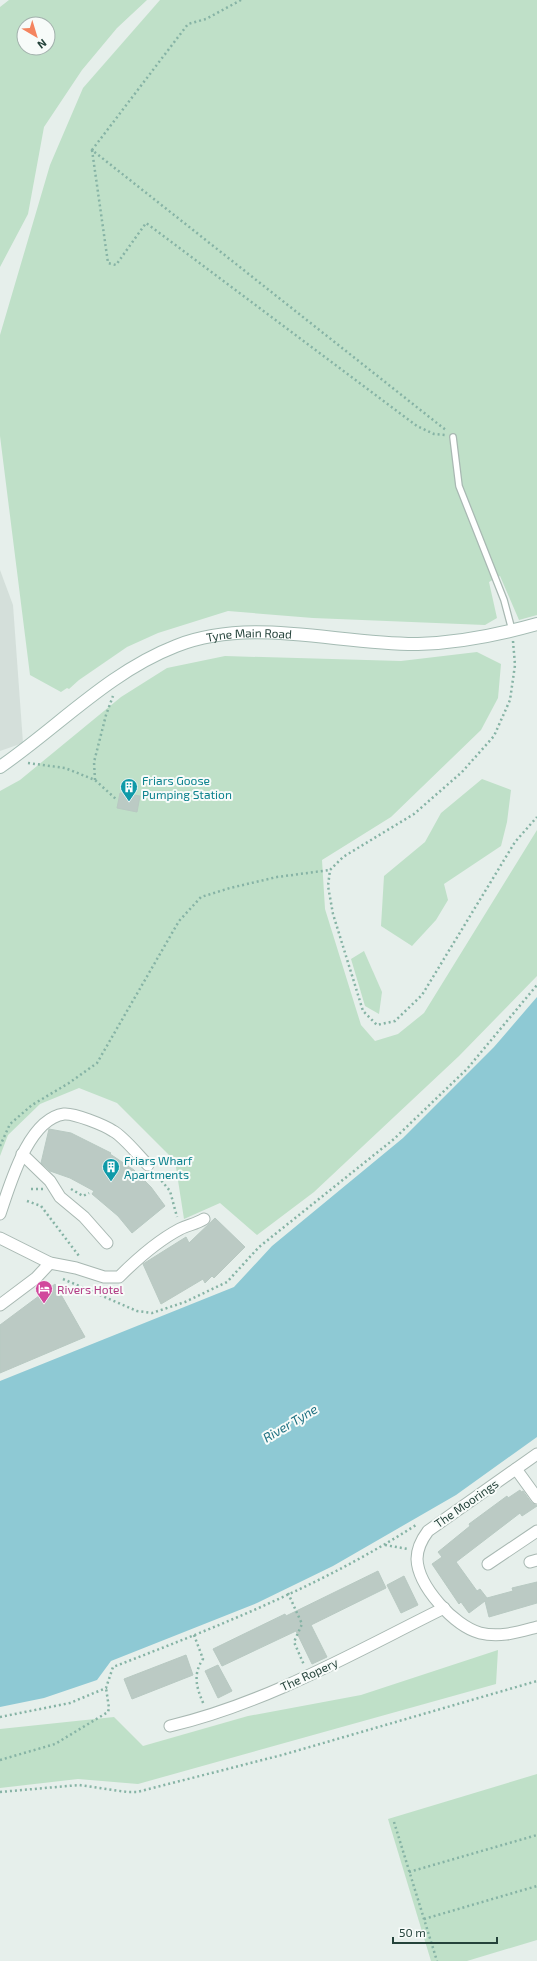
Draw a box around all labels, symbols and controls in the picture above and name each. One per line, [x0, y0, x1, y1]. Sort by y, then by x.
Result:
north arrow [16, 16, 56, 56]
text: N [35, 37, 50, 52]
street label: Tyne Main Road [205, 625, 293, 644]
place label: Friars Goose Pumping Station [142, 773, 232, 801]
building icon: Friars Goose Pumping Station [119, 777, 139, 802]
place label: Friars Wharf Apartments [124, 1153, 193, 1181]
building icon: Friars Wharf Apartments [101, 1157, 121, 1182]
hotel icon: Rivers Hotel [34, 1279, 54, 1304]
place label: Rivers Hotel [57, 1282, 124, 1296]
water label: River Tyne [260, 1400, 320, 1446]
street label: The Moorings [431, 1476, 501, 1530]
street label: The Ropery [278, 1654, 341, 1693]
scale bar [393, 1919, 497, 1945]
text: 50 m [399, 1925, 426, 1939]

